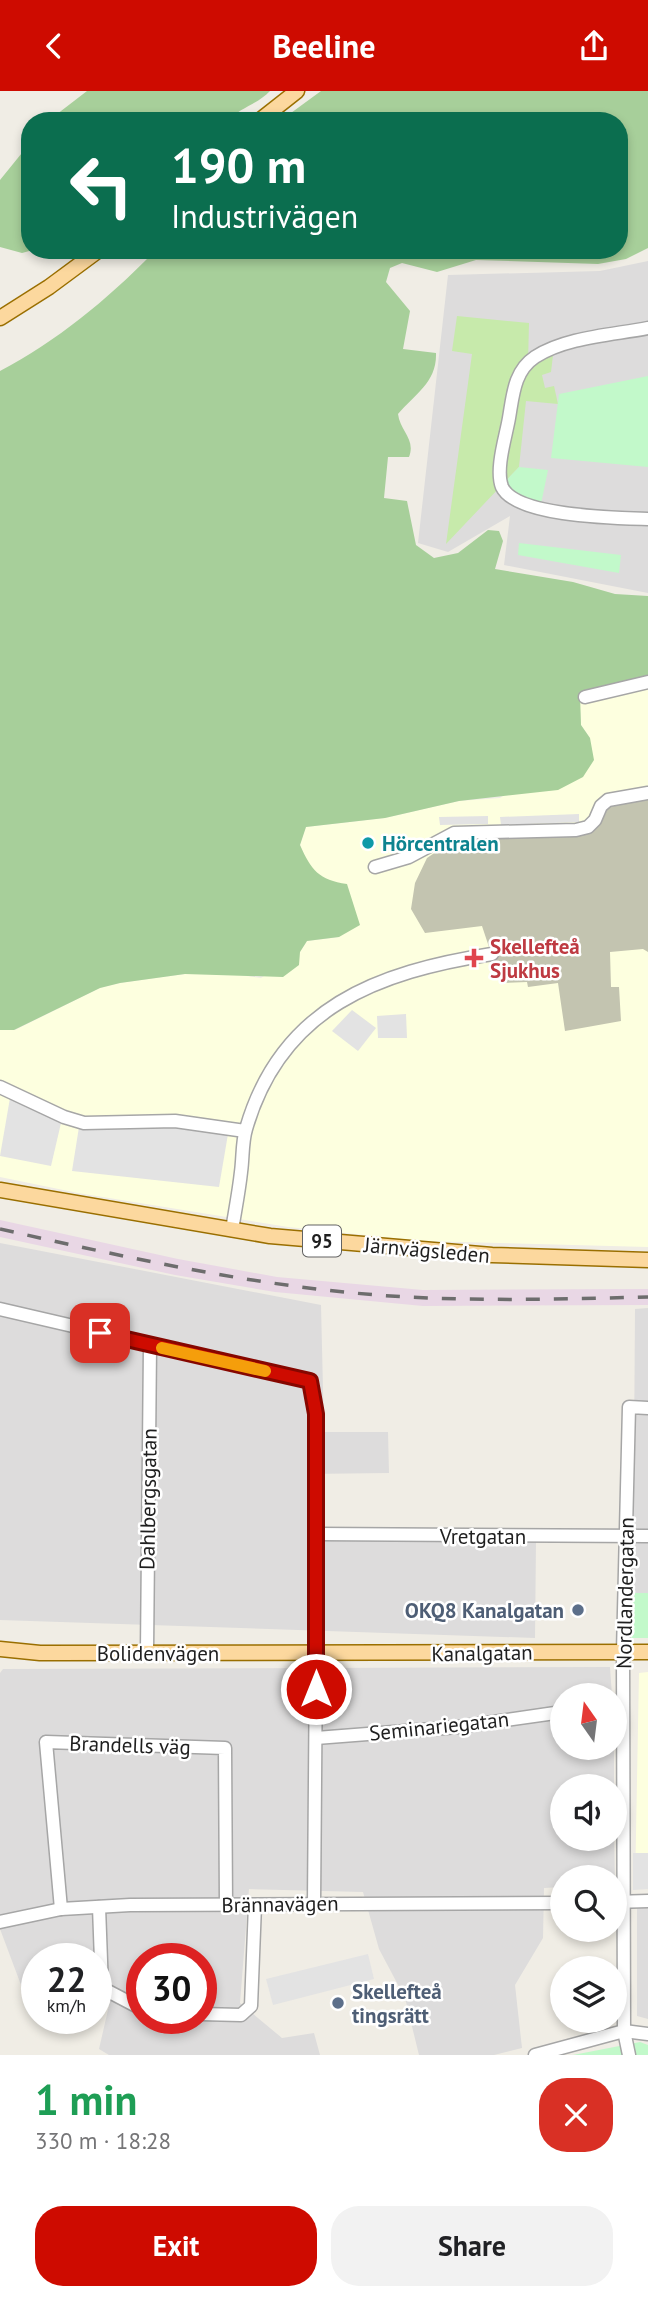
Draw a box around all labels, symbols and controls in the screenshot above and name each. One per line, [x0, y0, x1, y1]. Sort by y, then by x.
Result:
text: Beeline [273, 25, 375, 67]
icon: back [35, 27, 73, 65]
icon: share [575, 27, 613, 65]
text: 190 m [171, 133, 306, 197]
icon: left [56, 140, 147, 231]
text: Industrivägen [171, 195, 358, 237]
place label: Hörcentralen [382, 830, 499, 857]
marker: Hörcentralen [360, 835, 376, 851]
place label: Skellefteå Sjukhus [490, 933, 580, 984]
marker: Skellefteå Sjukhus [464, 948, 484, 968]
road number: 95 [303, 1225, 341, 1257]
street label: Järnvägsleden [362, 1231, 491, 1269]
pin [70, 1303, 130, 1363]
icon: arrive [81, 1314, 119, 1352]
street label: Dahlbergsgatan [133, 1428, 163, 1570]
street label: Nordlandergatan [610, 1517, 640, 1669]
street label: Vretgatan [439, 1523, 526, 1550]
place label: OKQ8 Kanalgatan [405, 1597, 564, 1624]
marker: OKQ8 Kanalgatan [570, 1602, 586, 1618]
street label: Kanalgatan [431, 1639, 533, 1667]
street label: Bolidenvägen [97, 1640, 219, 1667]
position arrow [279, 1652, 353, 1726]
north arrow [550, 1683, 626, 1761]
map controls [550, 1683, 627, 2033]
street label: Seminariegatan [368, 1705, 510, 1747]
street label: Brandells väg [69, 1729, 191, 1761]
button: sound [550, 1774, 627, 1851]
button: search [550, 1865, 627, 1942]
street label: Brännavägen [221, 1889, 339, 1919]
speed limit sign: 30 [126, 1943, 217, 2034]
text: 22 [47, 1956, 86, 2002]
button: layers [550, 1956, 627, 2033]
place label: Skellefteå tingsrätt [352, 1978, 442, 2029]
text: km/h [47, 1994, 86, 2017]
marker: Skellefteå tingsrätt [330, 1995, 346, 2011]
text: 1 min [35, 2072, 137, 2127]
button: close [539, 2078, 613, 2152]
text: 330 m · 18:28 [35, 2126, 171, 2155]
button: Exit [35, 2206, 317, 2286]
button: Share [331, 2206, 613, 2286]

